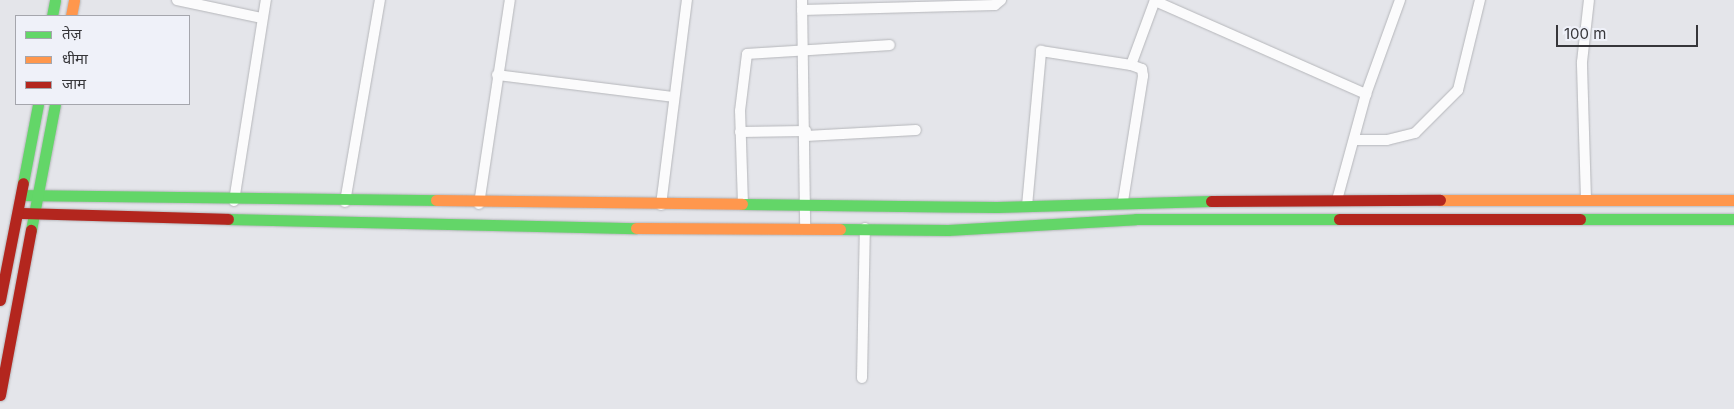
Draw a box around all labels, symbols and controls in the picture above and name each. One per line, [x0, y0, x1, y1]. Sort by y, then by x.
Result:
legend [15, 15, 190, 105]
scale bar [1559, 15, 1702, 47]
text: तेज़ [62, 24, 82, 43]
text: 100 m [1564, 24, 1606, 43]
text: धीमा [62, 49, 88, 68]
text: जाम [62, 74, 86, 93]

